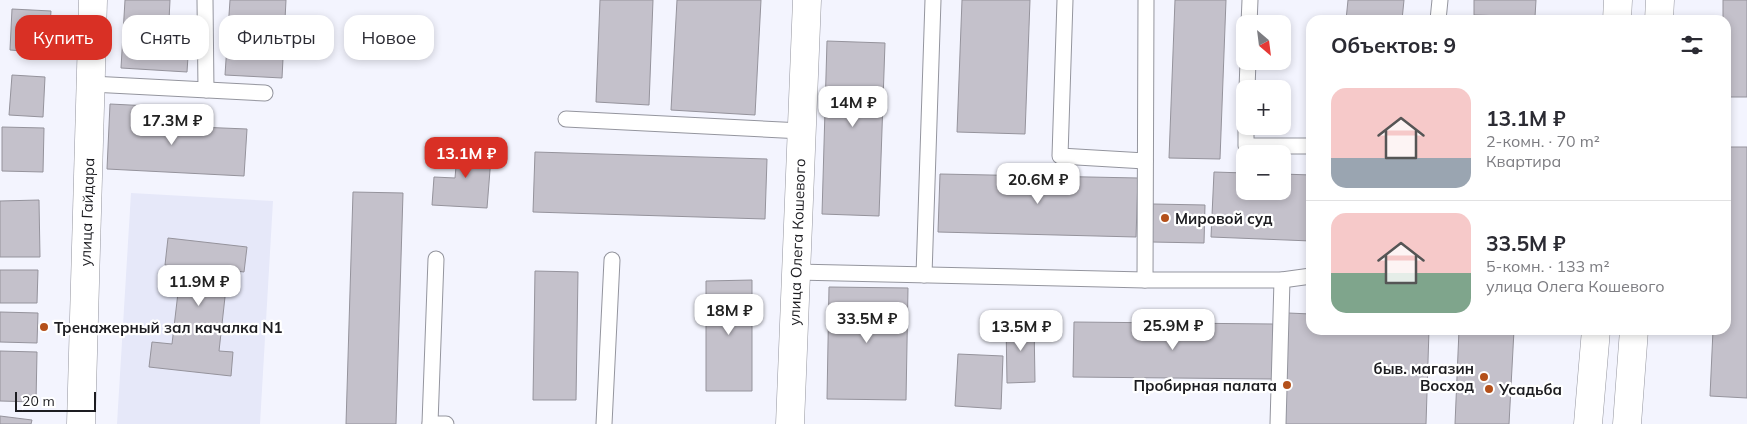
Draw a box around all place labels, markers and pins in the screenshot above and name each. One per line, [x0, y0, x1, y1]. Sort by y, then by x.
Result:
pin: 14M ₽ [818, 86, 888, 128]
pin: 17.3M ₽ [126, 104, 218, 146]
pin: 13.1M ₽ [420, 136, 512, 179]
pin: 20.6M ₽ [992, 162, 1084, 205]
place label: Мировой суд [1175, 209, 1273, 228]
marker: Мировой суд [1159, 212, 1171, 224]
pin: 11.9M ₽ [153, 264, 245, 307]
pin: 18M ₽ [694, 294, 764, 336]
pin: 33.5M ₽ [821, 302, 913, 344]
pin: 25.9M ₽ [1127, 308, 1219, 351]
pin: 13.5M ₽ [975, 310, 1067, 352]
place label: Тренажерный зал качалка N1 [54, 318, 283, 337]
marker: Тренажерный зал качалка N1 [38, 321, 50, 333]
place label: быв. магазин Восход [1374, 359, 1475, 395]
marker: быв. магазин Восход [1478, 371, 1490, 383]
place label: Пробирная палата [1133, 376, 1277, 395]
marker: Пробирная палата [1281, 379, 1293, 391]
place label: Усадьба [1498, 380, 1562, 399]
marker: Усадьба [1483, 383, 1495, 395]

